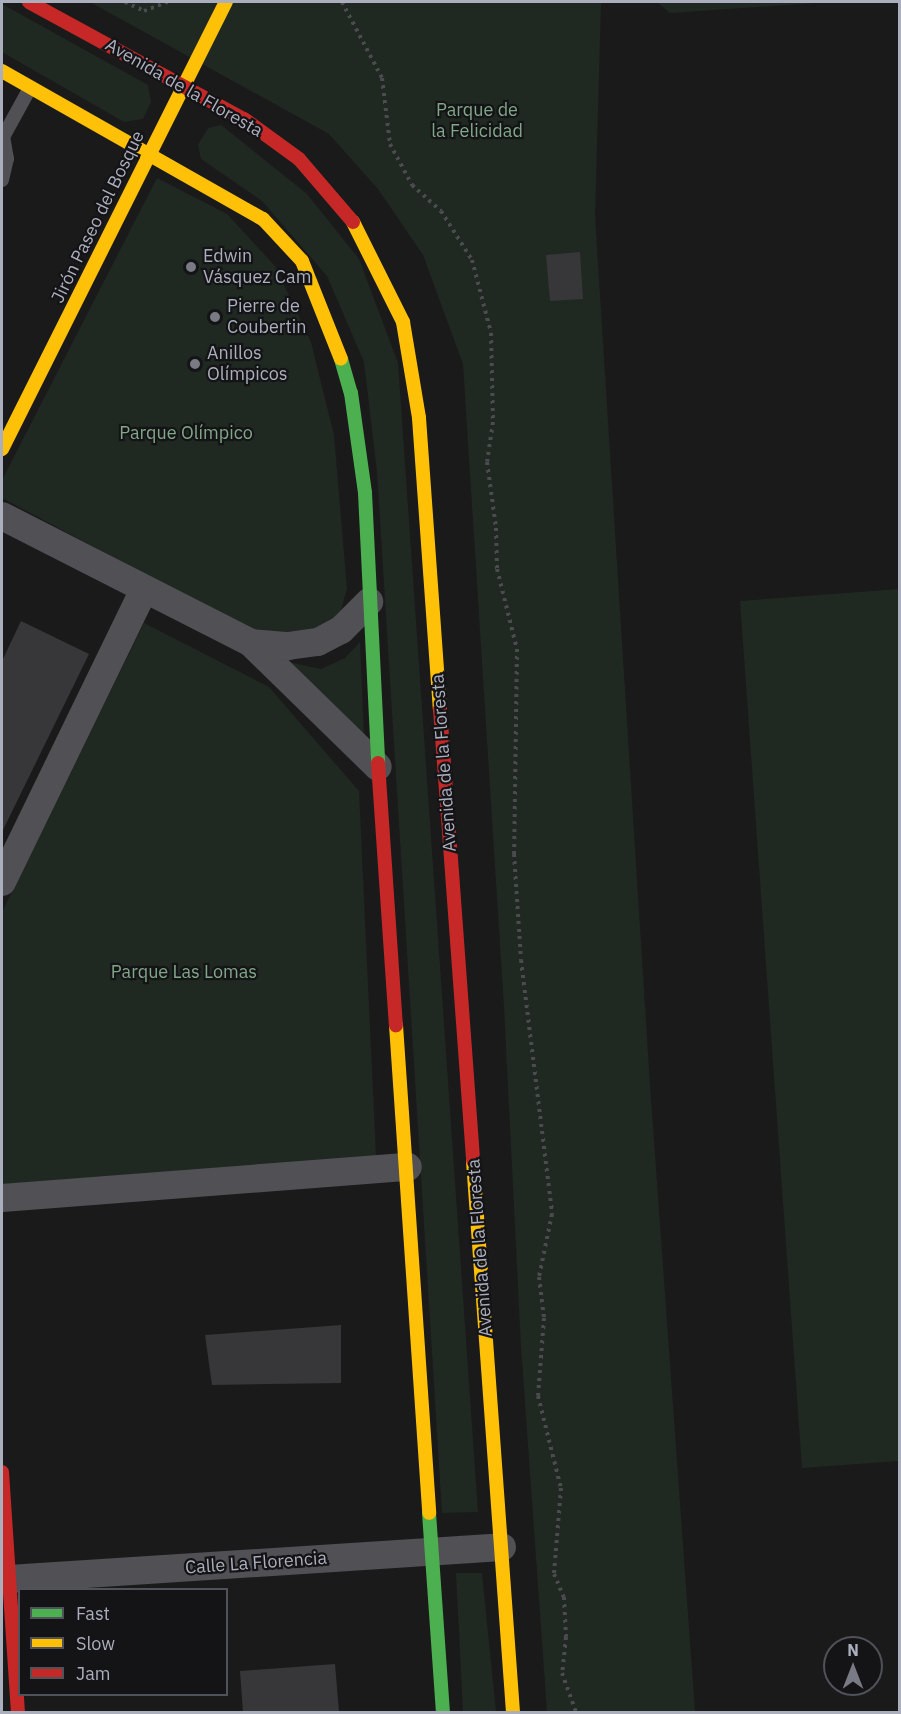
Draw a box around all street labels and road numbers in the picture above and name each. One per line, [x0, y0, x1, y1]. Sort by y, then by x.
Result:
street label: Avenida de la Floresta [101, 34, 267, 142]
street label: Jirón Paseo del Bosque [47, 127, 149, 307]
street label: Avenida de la Floresta [427, 673, 461, 853]
street label: Avenida de la Floresta [463, 1158, 497, 1338]
street label: Calle La Florencia [184, 1547, 328, 1579]

